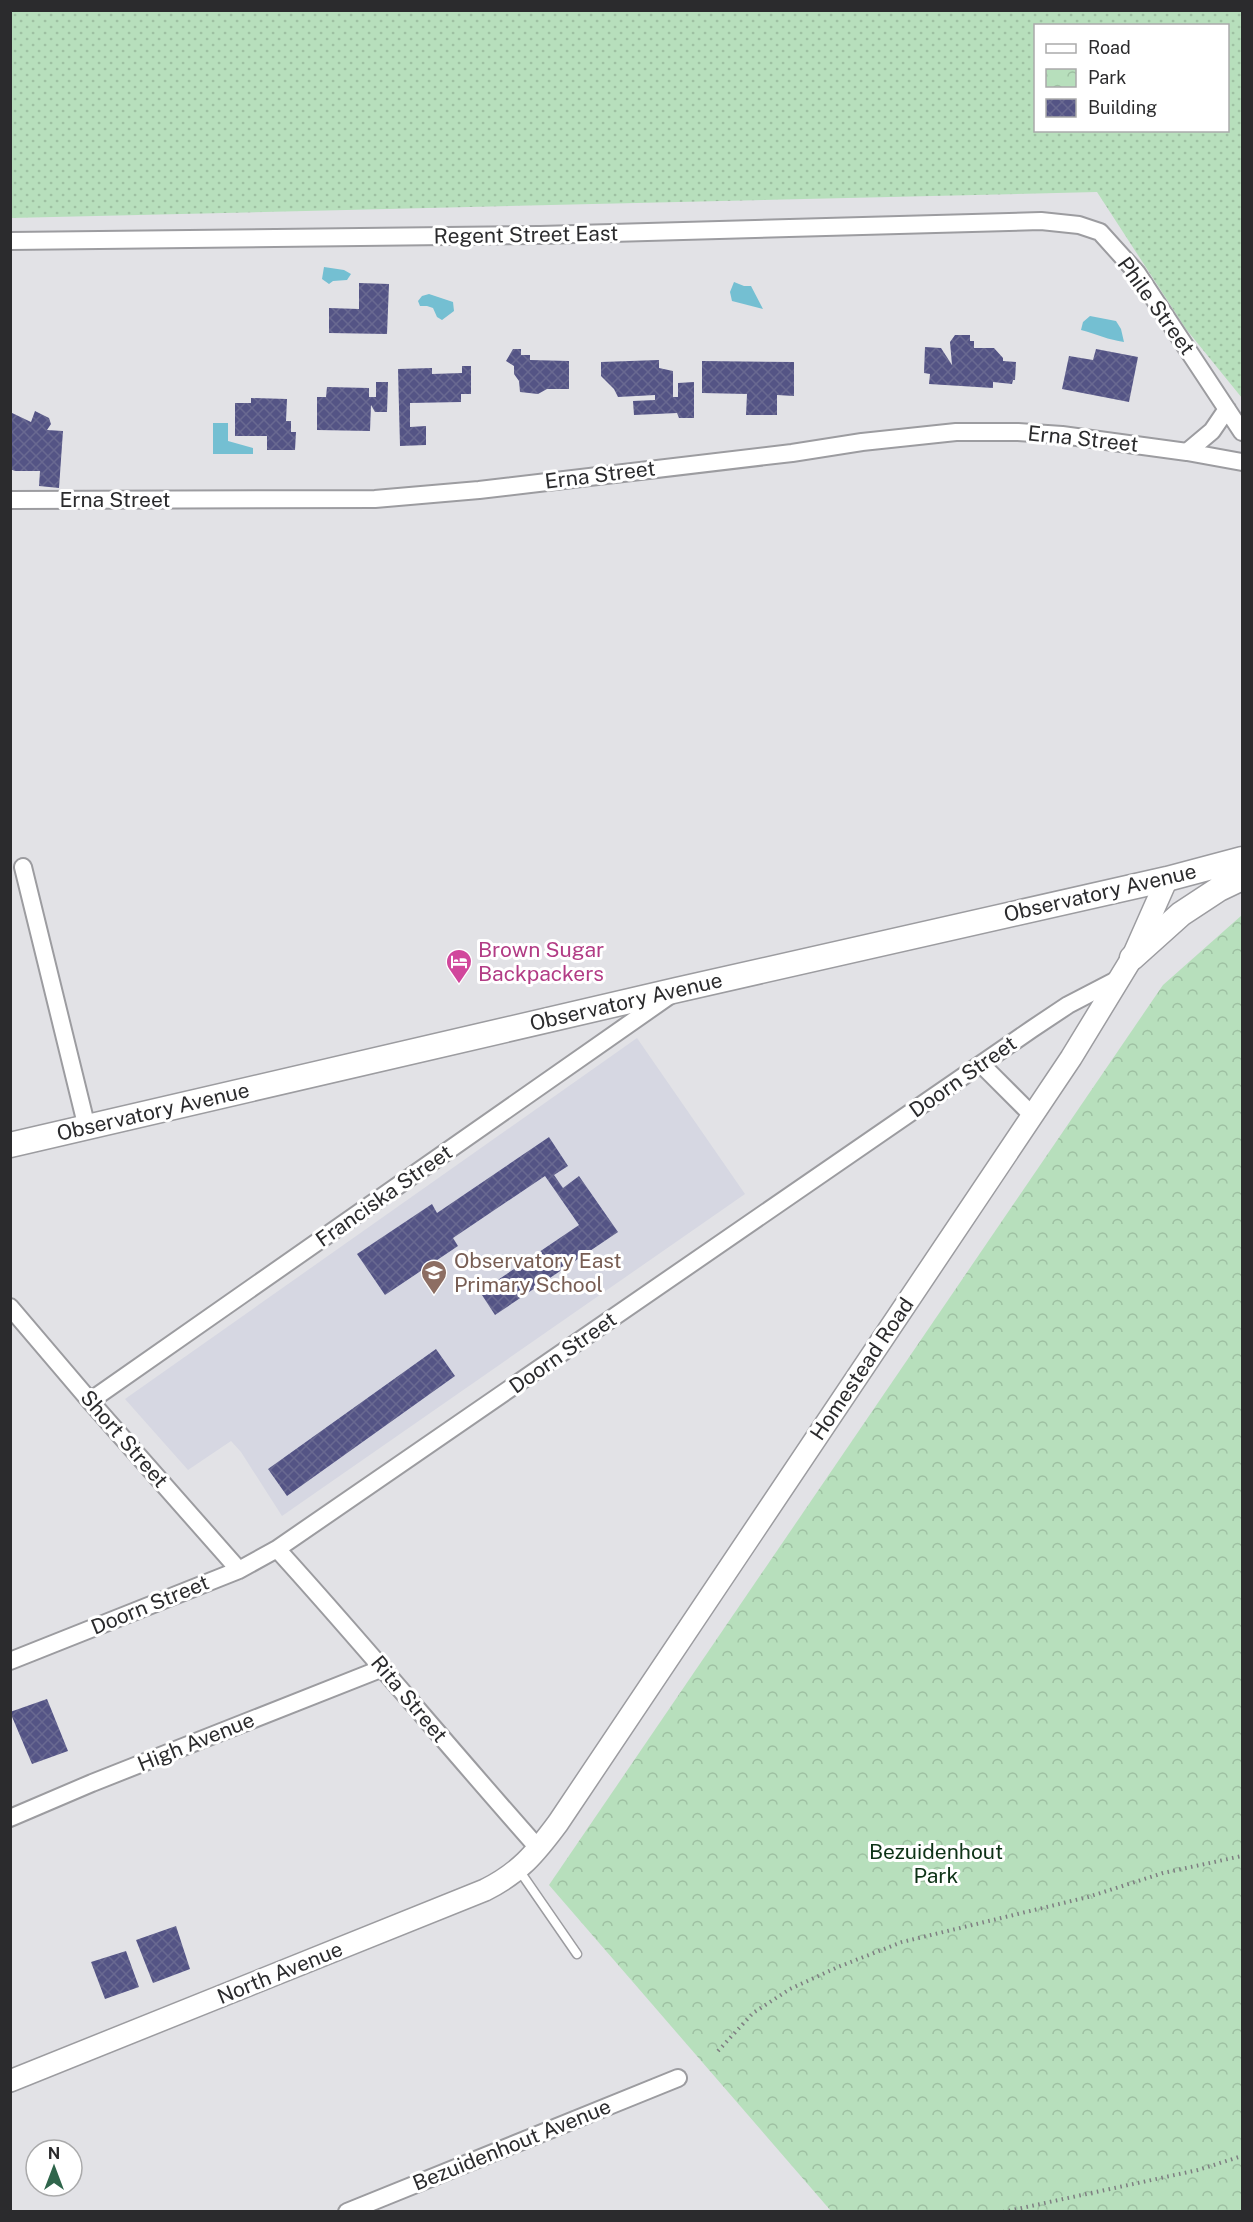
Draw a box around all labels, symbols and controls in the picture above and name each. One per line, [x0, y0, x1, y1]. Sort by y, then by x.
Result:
legend [1034, 24, 1229, 132]
text: Road [1088, 37, 1131, 58]
text: Park [1088, 67, 1126, 88]
text: Building [1088, 97, 1157, 118]
street label: Regent Street East [433, 220, 619, 249]
street label: Phile Street [1113, 252, 1200, 360]
street label: Erna Street [1026, 420, 1140, 457]
street label: Erna Street [543, 455, 657, 494]
street label: Erna Street [59, 487, 171, 512]
street label: Observatory Avenue [1001, 858, 1199, 927]
place label: Brown Sugar Backpackers [478, 937, 604, 986]
hotel icon: Brown Sugar Backpackers [444, 947, 474, 985]
street label: Observatory Avenue [527, 967, 725, 1036]
street label: Doorn Street [904, 1030, 1021, 1123]
street label: Observatory Avenue [54, 1077, 252, 1146]
street label: Franciska Street [311, 1139, 457, 1252]
place label: Observatory East Primary School [454, 1248, 622, 1297]
school or university icon: Observatory East Primary School [419, 1258, 449, 1296]
street label: Homestead Road [805, 1293, 919, 1445]
street label: Doorn Street [504, 1306, 621, 1399]
street label: Short Street [75, 1385, 173, 1492]
street label: Doorn Street [87, 1570, 212, 1640]
street label: Rita Street [366, 1650, 453, 1747]
street label: High Avenue [134, 1707, 258, 1776]
park label: Bezuidenhout Park [869, 1839, 1003, 1888]
street label: North Avenue [213, 1936, 346, 2009]
street label: Bezuidenhout Avenue [409, 2093, 615, 2196]
north arrow [24, 2138, 84, 2198]
text: N [48, 2144, 60, 2163]

